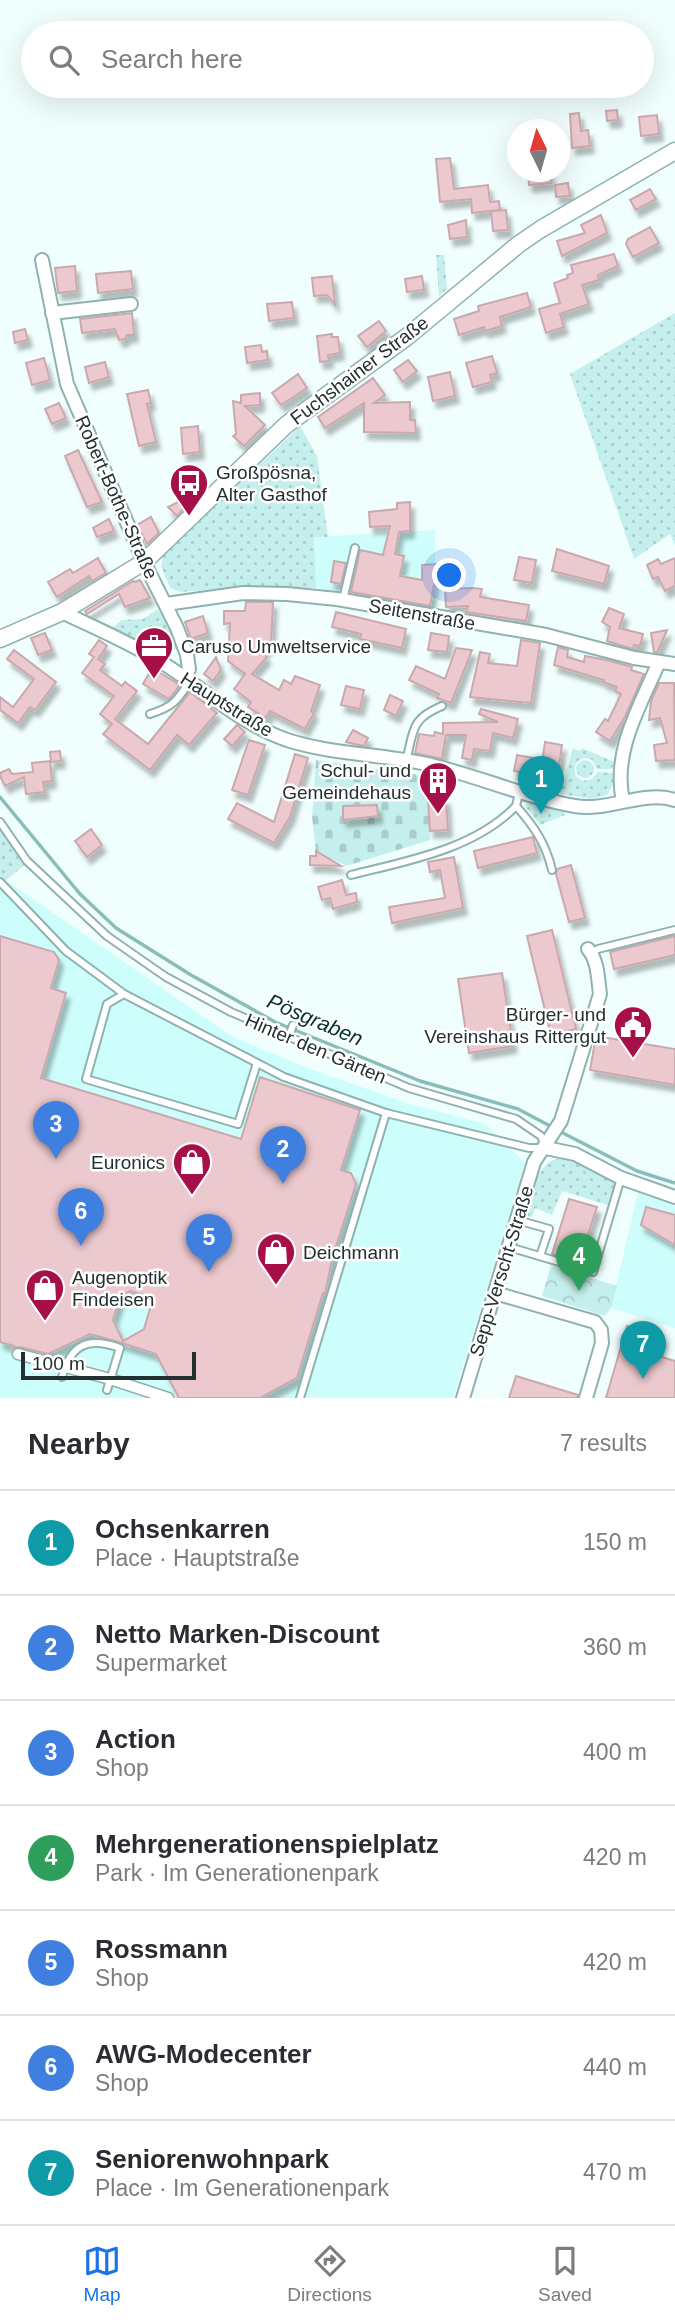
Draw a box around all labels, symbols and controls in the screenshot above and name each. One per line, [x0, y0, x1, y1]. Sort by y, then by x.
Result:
search box [21, 21, 654, 98]
icon: search [45, 41, 83, 79]
text: Search here [101, 44, 243, 74]
north arrow [507, 119, 570, 182]
street label: Fuchshainer Straße [286, 312, 432, 429]
street label: Robert-Bothe-Straße [71, 412, 162, 582]
bus stop icon: Großpösna, Alter Gasthof [168, 462, 210, 517]
place label: Großpösna, Alter Gasthof [216, 462, 328, 505]
your location [432, 558, 466, 592]
street label: Seitenstraße [367, 595, 477, 634]
office icon: Caruso Umweltservice [133, 625, 175, 680]
place label: Caruso Umweltservice [181, 636, 371, 657]
street label: Hauptstraße [177, 668, 277, 741]
pin: 1 [518, 756, 564, 814]
place label: Schul- und Gemeindehaus [282, 760, 411, 803]
building icon: Schul- und Gemeindehaus [417, 760, 459, 815]
water label: Pösgraben [264, 989, 366, 1050]
place label: Bürger- und Vereinshaus Rittergut [424, 1004, 607, 1047]
public building icon: Bürger- und Vereinshaus Rittergut [612, 1004, 654, 1059]
street label: Hinter den Gärten [242, 1009, 389, 1088]
pin: 3 [33, 1101, 79, 1159]
pin: 2 [260, 1126, 306, 1184]
shop icon: Euronics [171, 1141, 213, 1196]
place label: Euronics [91, 1152, 165, 1173]
street label: Sepp-Verscht-Straße [466, 1183, 537, 1359]
pin: 6 [58, 1188, 104, 1246]
pin: 5 [186, 1214, 232, 1272]
shop icon: Deichmann [255, 1231, 297, 1286]
pin: 4 [556, 1233, 602, 1291]
place label: Deichmann [303, 1242, 399, 1263]
shop icon: Augenoptik Findeisen [24, 1267, 66, 1322]
place label: Augenoptik Findeisen [72, 1267, 168, 1310]
pin: 7 [620, 1321, 666, 1379]
scale bar [21, 1349, 196, 1381]
text: 100 m [32, 1353, 85, 1374]
text: Nearby [28, 1427, 130, 1460]
text: 7 results [560, 1430, 647, 1456]
text: Ochsenkarren [95, 1514, 270, 1544]
text: 1 [45, 1529, 57, 1555]
text: 150 m [583, 1529, 647, 1555]
text: Place · Hauptstraße [95, 1545, 300, 1571]
text: Netto Marken-Discount [95, 1619, 380, 1649]
text: 2 [45, 1634, 57, 1660]
text: 360 m [583, 1634, 647, 1660]
text: Supermarket [95, 1650, 227, 1676]
text: Action [95, 1724, 176, 1754]
text: 3 [45, 1739, 57, 1765]
text: 400 m [583, 1739, 647, 1765]
text: Shop [95, 1755, 149, 1781]
text: Mehrgenerationenspielplatz [95, 1829, 439, 1859]
text: 4 [45, 1844, 57, 1870]
text: 420 m [583, 1844, 647, 1870]
text: Park · Im Generationenpark [95, 1860, 379, 1886]
text: Rossmann [95, 1934, 228, 1964]
text: 5 [45, 1949, 57, 1975]
text: 420 m [583, 1949, 647, 1975]
text: Shop [95, 1965, 149, 1991]
text: AWG-Modecenter [95, 2039, 312, 2069]
text: 6 [45, 2054, 57, 2080]
text: 440 m [583, 2054, 647, 2080]
text: Shop [95, 2070, 149, 2096]
text: Seniorenwohnpark [95, 2144, 329, 2174]
text: 7 [45, 2159, 57, 2185]
text: 470 m [583, 2159, 647, 2185]
text: Place · Im Generationenpark [95, 2175, 389, 2201]
tab: Map [83, 2242, 121, 2306]
tab: Directions [287, 2242, 372, 2306]
tab: Saved [538, 2242, 592, 2306]

